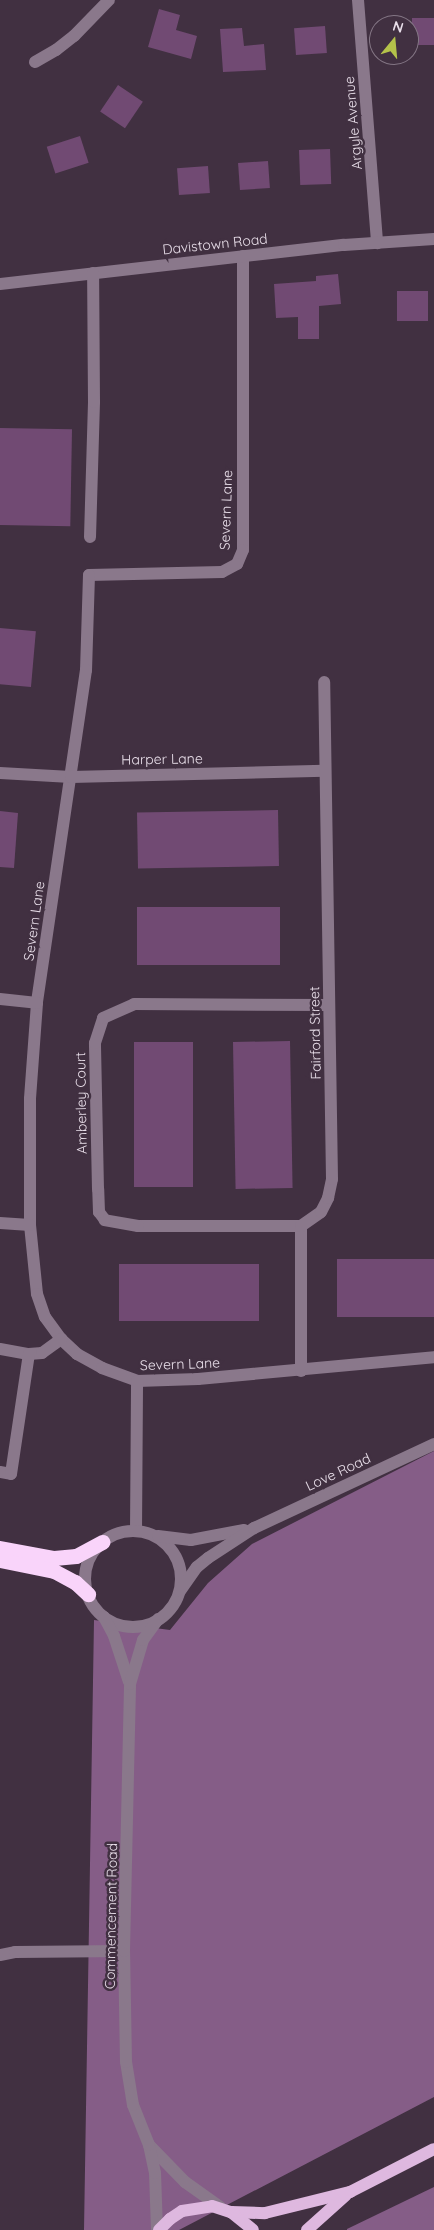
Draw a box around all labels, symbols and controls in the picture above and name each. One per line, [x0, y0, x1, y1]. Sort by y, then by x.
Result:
north arrow [369, 15, 419, 65]
text: N [391, 16, 406, 37]
street label: Argyle Avenue [341, 76, 365, 170]
street label: Davistown Road [162, 230, 268, 258]
street label: Severn Lane [216, 470, 236, 550]
street label: Harper Lane [121, 750, 203, 768]
street label: Severn Lane [20, 880, 48, 962]
street label: Fairford Street [306, 986, 324, 1080]
street label: Amberley Court [72, 1052, 90, 1154]
street label: Severn Lane [140, 1354, 220, 1374]
street label: Love Road [303, 1450, 373, 1494]
street label: Commencement Road [101, 1843, 121, 1989]

